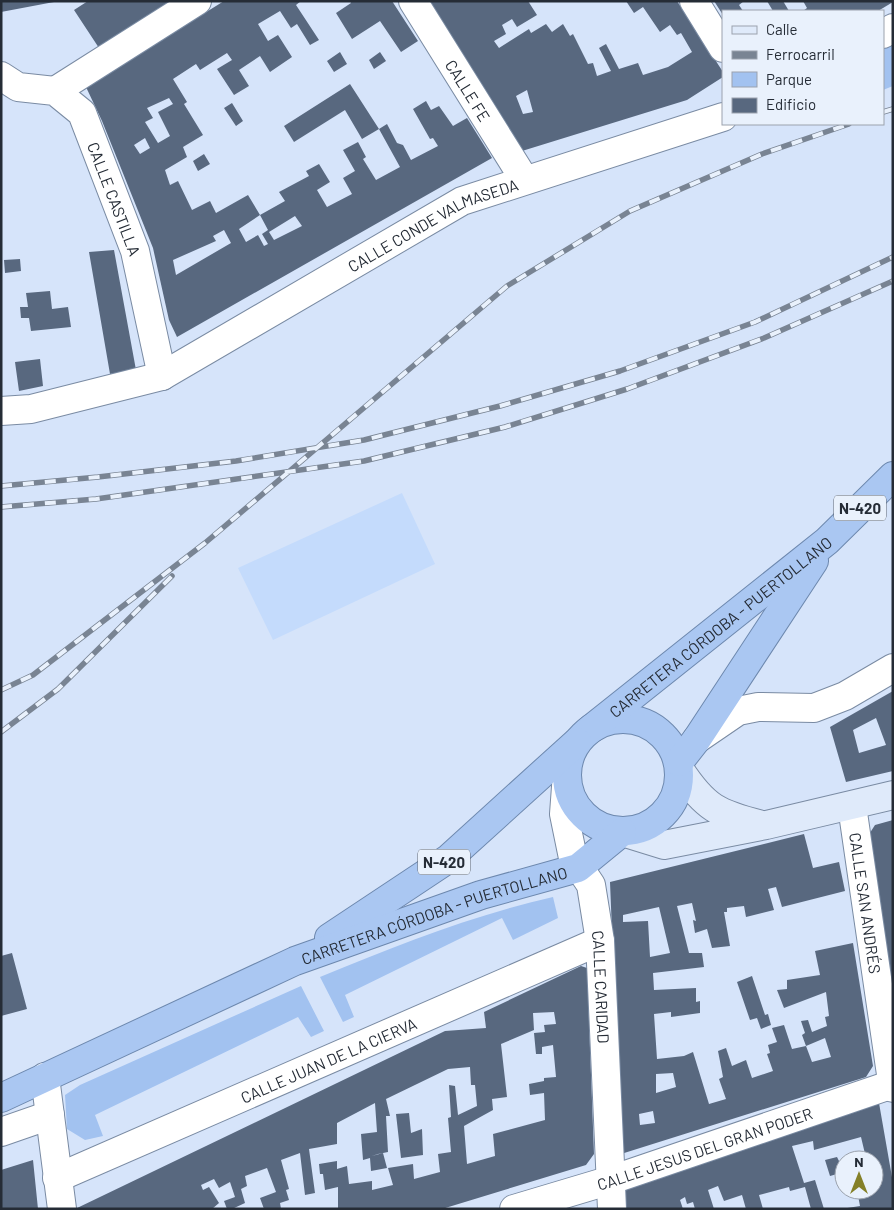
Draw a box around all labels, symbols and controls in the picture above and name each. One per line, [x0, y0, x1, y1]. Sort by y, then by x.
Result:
legend [722, 10, 884, 125]
text: Calle [766, 20, 798, 38]
text: Ferrocarril [766, 45, 835, 63]
street label: CALLE FE [442, 56, 495, 125]
text: Parque [766, 70, 812, 88]
text: Edificio [766, 95, 816, 113]
street label: CALLE CASTILLA [84, 139, 145, 258]
street label: CALLE CONDE VALMASEDA [344, 174, 521, 275]
road number: N-420 [834, 496, 886, 520]
street label: CARRETERA CÓRDOBA - PUERTOLLANO [605, 532, 835, 721]
street label: CALLE SAN ANDRÉS [846, 831, 886, 975]
road number: N-420 [418, 850, 470, 874]
street label: CARRETERA CÓRDOBA - PUERTOLLANO [298, 862, 569, 968]
street label: CALLE CARIDAD [589, 929, 614, 1044]
street label: CALLE JUAN DE LA CIERVA [237, 1013, 419, 1106]
street label: CALLE JESUS DEL GRAN PODER [594, 1103, 815, 1193]
north arrow [834, 1150, 884, 1200]
text: N [854, 1153, 864, 1170]

